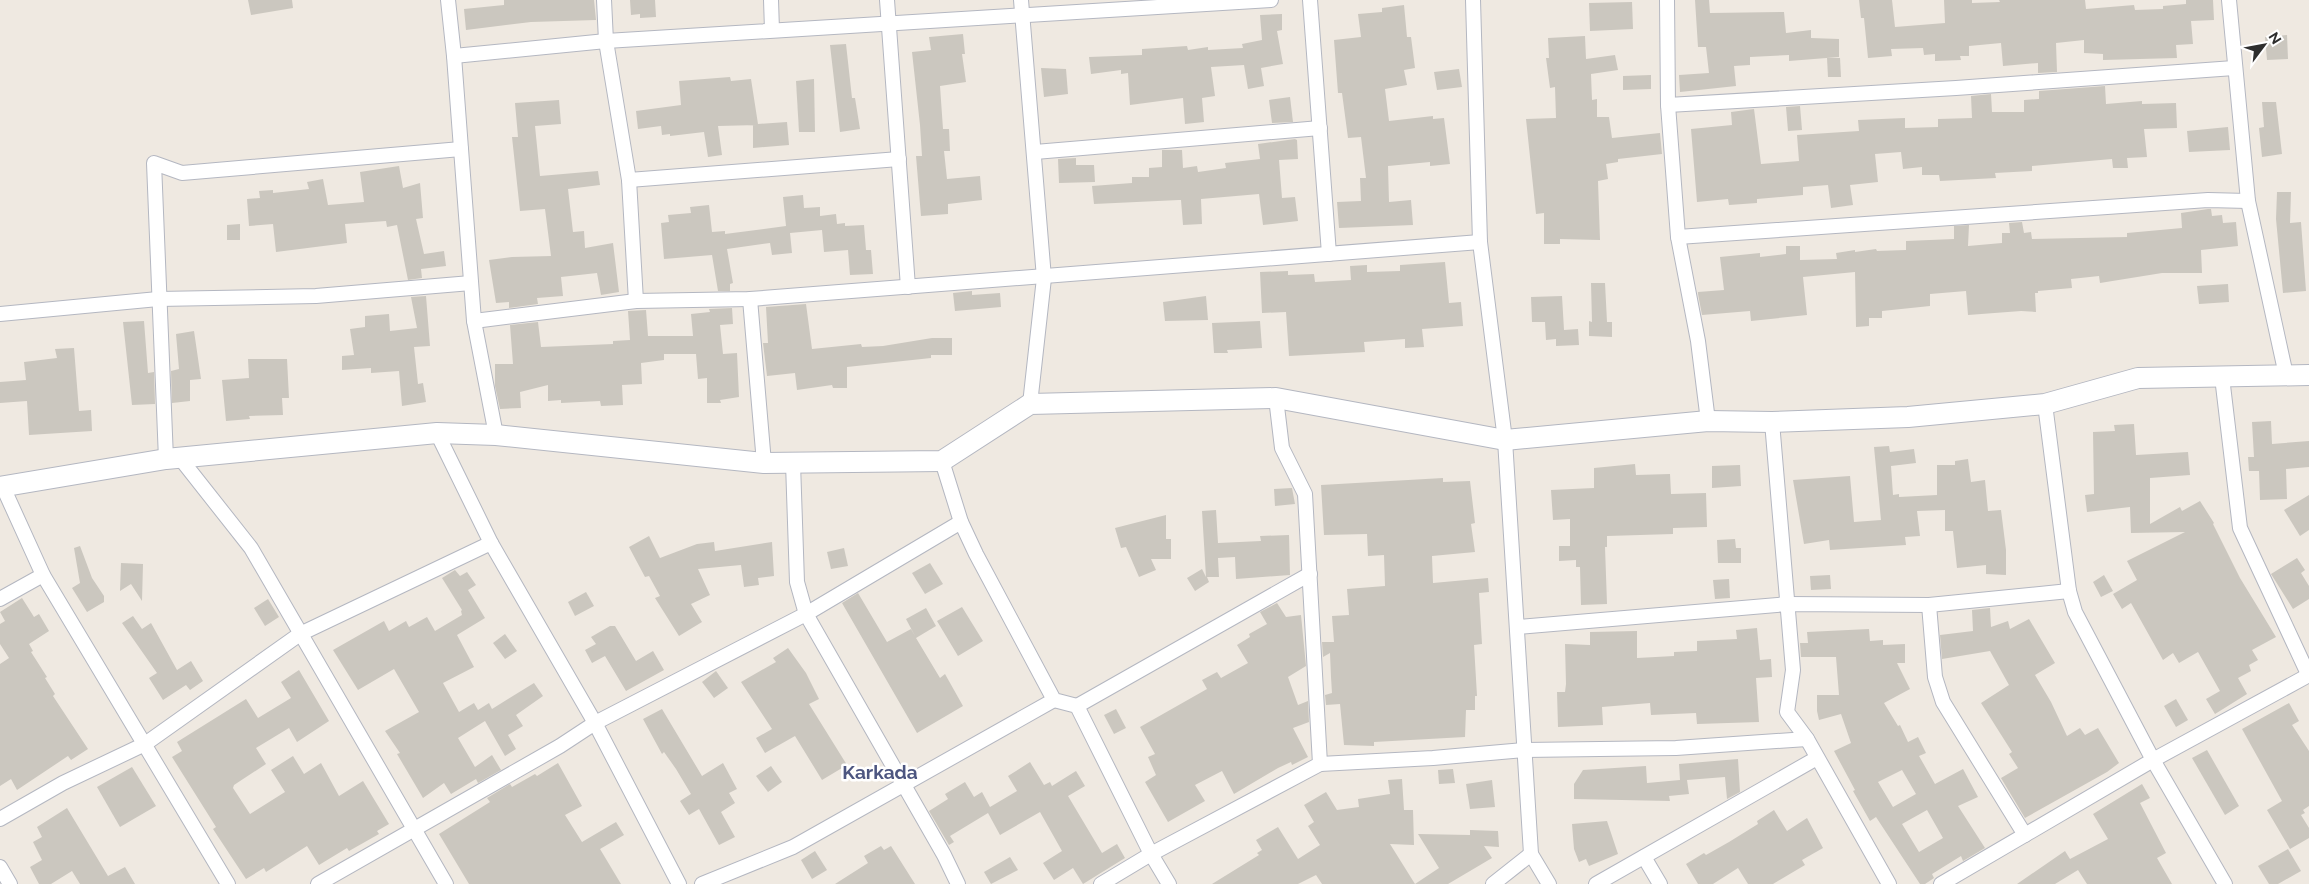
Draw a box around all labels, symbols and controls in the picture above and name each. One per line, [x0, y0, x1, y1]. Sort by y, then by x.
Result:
north arrow [2239, 20, 2289, 70]
text: N [2265, 29, 2285, 47]
district label: Karkada [842, 761, 918, 783]

